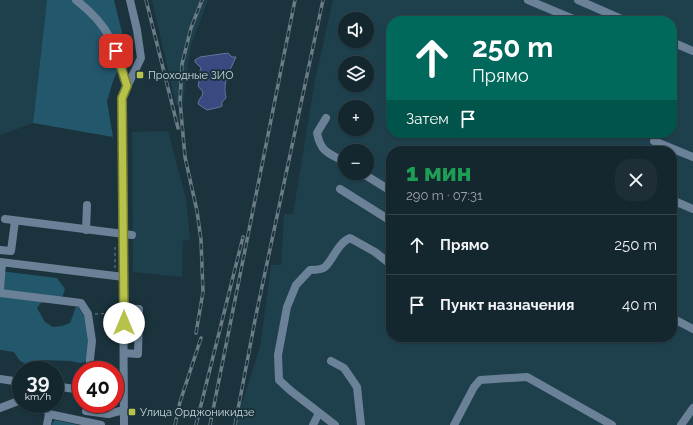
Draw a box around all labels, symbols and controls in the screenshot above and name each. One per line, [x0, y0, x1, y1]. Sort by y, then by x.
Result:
map controls [338, 12, 374, 180]
button: sound [338, 12, 374, 48]
text: 250 m [472, 31, 553, 64]
icon: ahead [406, 32, 458, 84]
pin [99, 34, 133, 68]
icon: arrive [105, 40, 127, 62]
button: layers [338, 56, 374, 92]
text: Прямо [472, 65, 529, 86]
place label: Проходные ЗИО [148, 69, 233, 82]
marker: Проходные ЗИО [135, 70, 145, 80]
button: + [338, 100, 374, 136]
icon: arrive [457, 108, 479, 130]
text: Затем [406, 110, 449, 128]
button: − [338, 144, 374, 180]
text: 1 мин [406, 158, 471, 187]
button: close [615, 159, 657, 201]
text: 290 m · 07:31 [406, 188, 482, 203]
icon: ahead [406, 234, 428, 256]
text: Прямо [440, 236, 489, 254]
text: 250 m [614, 236, 657, 254]
icon: arrive [406, 294, 428, 316]
text: Пункт назначения [440, 296, 574, 314]
text: 40 m [622, 296, 657, 314]
position arrow [103, 302, 145, 344]
speed limit sign: 40 [72, 361, 124, 413]
text: 39 [27, 370, 49, 394]
text: km/h [25, 391, 51, 402]
place label: Улица Орджоникидзе [140, 406, 255, 419]
marker: Улица Орджоникидзе [127, 407, 137, 417]

